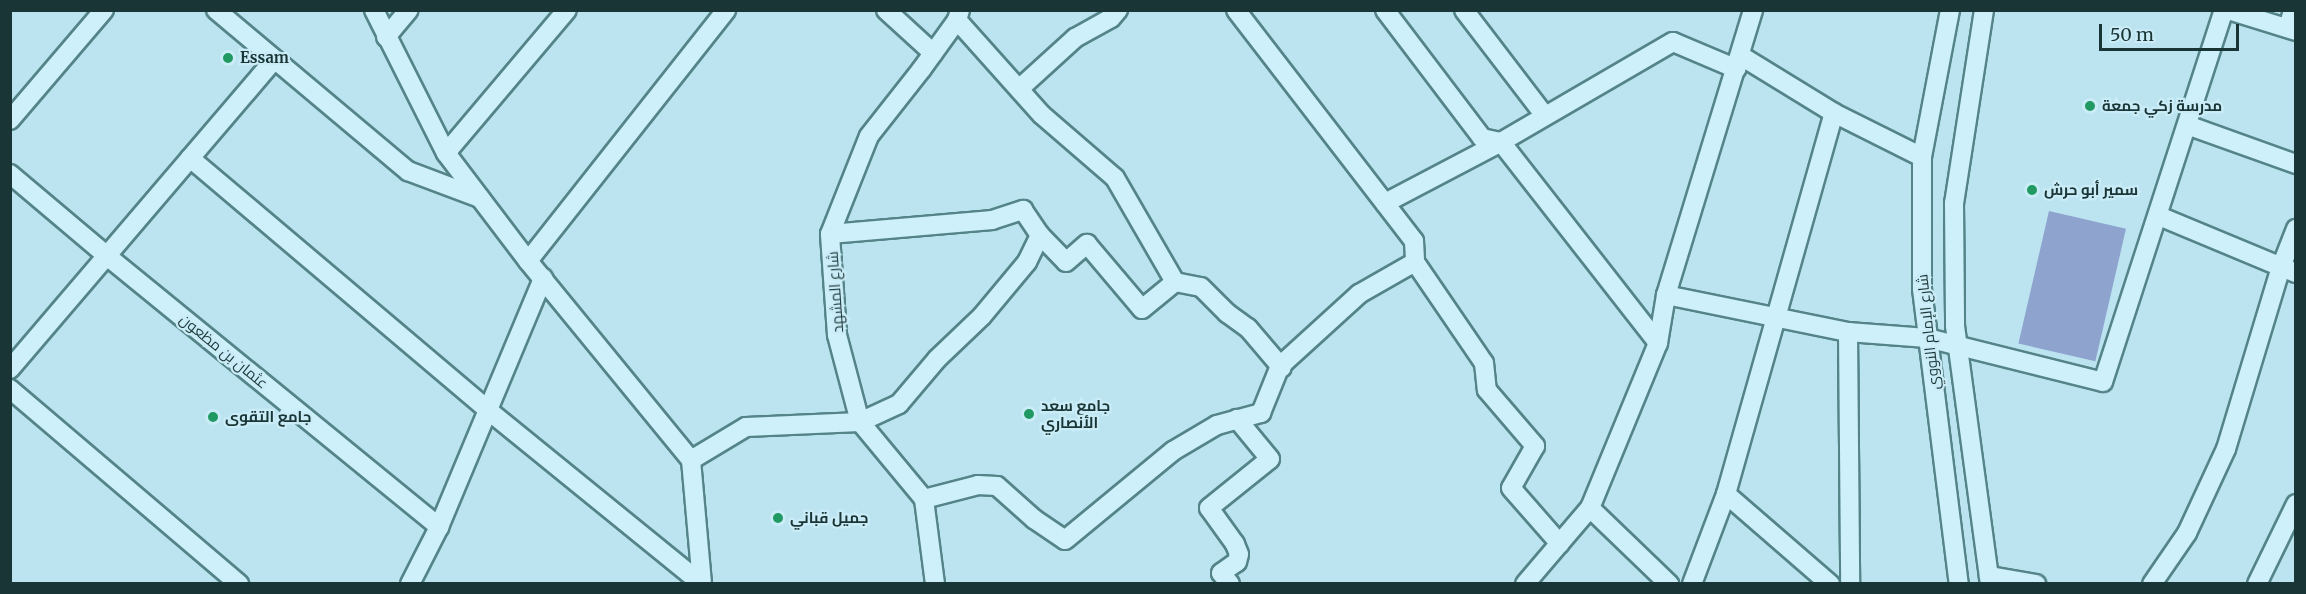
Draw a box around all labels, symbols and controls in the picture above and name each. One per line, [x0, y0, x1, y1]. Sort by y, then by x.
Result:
scale bar [2102, 12, 2242, 50]
text: 50 m [2110, 23, 2154, 46]
place label: Essam [240, 49, 289, 67]
marker: Essam [221, 51, 235, 65]
place label: مدرسة زكي جمعة [2102, 97, 2222, 115]
marker: مدرسة زكي جمعة [2083, 99, 2097, 113]
place label: سمير أبو حرش [2044, 181, 2138, 199]
marker: سمير أبو حرش [2025, 183, 2039, 197]
street label: شارع المشهد [823, 251, 847, 333]
street label: شارع الإمام النووي [1913, 273, 1943, 391]
street label: عثمان بن مظعون [176, 310, 272, 392]
place label: جامع سعد الأنصاري [1041, 396, 1110, 431]
marker: جامع سعد الأنصاري [1022, 407, 1036, 421]
place label: جامع التقوى [225, 408, 311, 426]
marker: جامع التقوى [206, 410, 220, 424]
place label: جميل قباني [790, 509, 868, 527]
marker: جميل قباني [771, 511, 785, 525]

